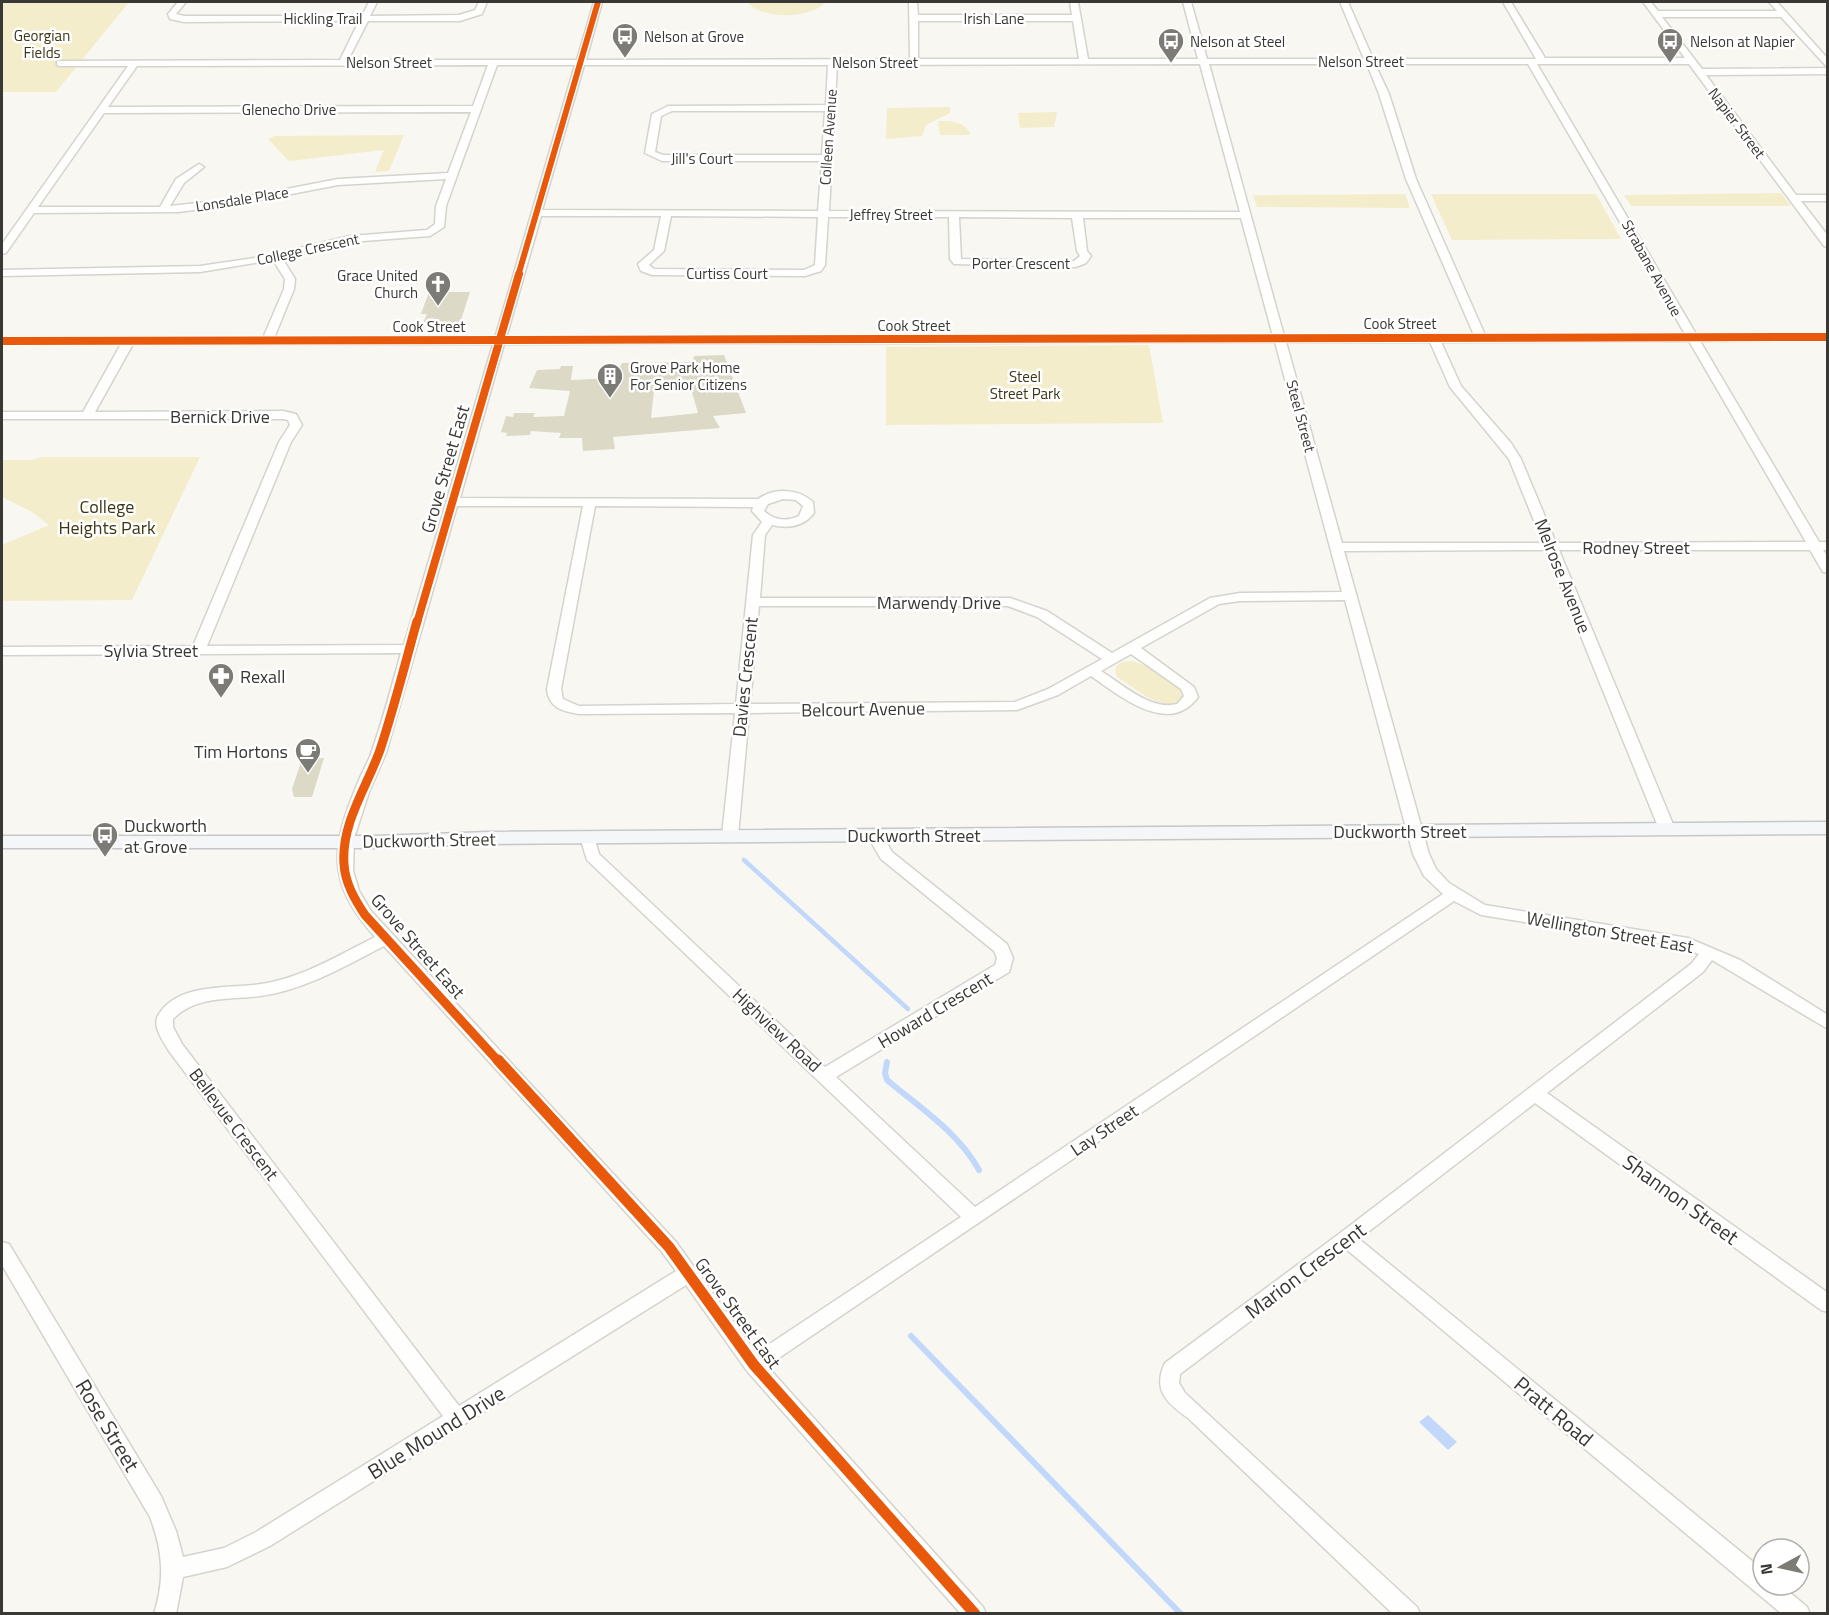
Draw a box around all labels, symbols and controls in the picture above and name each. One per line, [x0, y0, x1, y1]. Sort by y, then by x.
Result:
street label: Hickling Trail [283, 7, 363, 30]
street label: Irish Lane [964, 7, 1024, 30]
bus stop icon: Nelson at Grove [610, 21, 640, 59]
park label: Georgian Fields [14, 24, 70, 64]
place label: Nelson at Grove [644, 25, 744, 48]
bus stop icon: Nelson at Steel [1156, 26, 1186, 64]
bus stop icon: Nelson at Napier [1655, 26, 1685, 64]
place label: Nelson at Steel [1190, 30, 1285, 53]
place label: Nelson at Napier [1690, 30, 1795, 53]
street label: Nelson Street [1318, 50, 1405, 73]
street label: Nelson Street [346, 51, 433, 74]
street label: Nelson Street [832, 51, 919, 74]
street label: Napier Street [1703, 83, 1772, 164]
street label: Colleen Avenue [813, 88, 843, 186]
street label: Glenecho Drive [242, 98, 336, 121]
street label: Jill's Court [671, 147, 734, 170]
street label: Lonsdale Place [194, 180, 290, 218]
street label: Jeffrey Street [849, 203, 933, 226]
street label: Strabane Avenue [1616, 216, 1688, 320]
street label: College Crescent [255, 227, 362, 271]
street label: Porter Crescent [972, 252, 1071, 275]
street label: Curtiss Court [686, 262, 768, 285]
place label: Grace United Church [337, 264, 418, 304]
church icon: Grace United Church [423, 269, 453, 307]
street label: Cook Street [1363, 312, 1437, 335]
street label: Cook Street [877, 314, 951, 337]
street label: Cook Street [392, 315, 466, 338]
place label: Grove Park Home For Senior Citizens [630, 356, 747, 396]
building icon: Grove Park Home For Senior Citizens [595, 361, 625, 399]
park label: Steel Street Park [990, 365, 1060, 405]
street label: Steel Street [1280, 377, 1322, 455]
street label: Grove Street East [414, 401, 476, 536]
street label: Bernick Drive [170, 403, 270, 430]
park label: College Heights Park [58, 493, 156, 541]
street label: Melrose Avenue [1528, 515, 1598, 637]
street label: Rodney Street [1582, 534, 1690, 561]
street label: Marwendy Drive [877, 589, 1001, 616]
street label: Davies Crescent [725, 615, 765, 738]
street label: Sylvia Street [104, 637, 199, 664]
pharmacy icon: Rexall [206, 661, 236, 699]
place label: Rexall [240, 663, 285, 690]
street label: Belcourt Avenue [801, 694, 925, 724]
cafe icon: Tim Hortons [293, 736, 323, 774]
place label: Tim Hortons [194, 738, 288, 765]
place label: Duckworth at Grove [124, 812, 207, 860]
street label: Duckworth Street [1333, 818, 1467, 845]
bus stop icon: Duckworth at Grove [90, 820, 120, 858]
street label: Duckworth Street [847, 822, 981, 849]
street label: Duckworth Street [362, 825, 497, 855]
street label: Grove Street East [364, 887, 472, 1005]
street label: Wellington Street East [1524, 904, 1696, 960]
street label: Howard Crescent [873, 965, 998, 1055]
street label: Highview Road [726, 982, 828, 1078]
street label: Bellevue Crescent [183, 1062, 286, 1186]
street label: Lay Street [1065, 1097, 1144, 1163]
street label: Shannon Street [1616, 1146, 1746, 1253]
street label: Marion Crescent [1238, 1214, 1373, 1326]
street label: Grove Street East [688, 1252, 788, 1375]
street label: Pratt Road [1507, 1368, 1601, 1454]
street label: Rose Street [68, 1373, 149, 1478]
street label: Blue Mound Drive [361, 1377, 511, 1487]
north arrow [1751, 1537, 1811, 1597]
text: N [1753, 1562, 1779, 1576]

